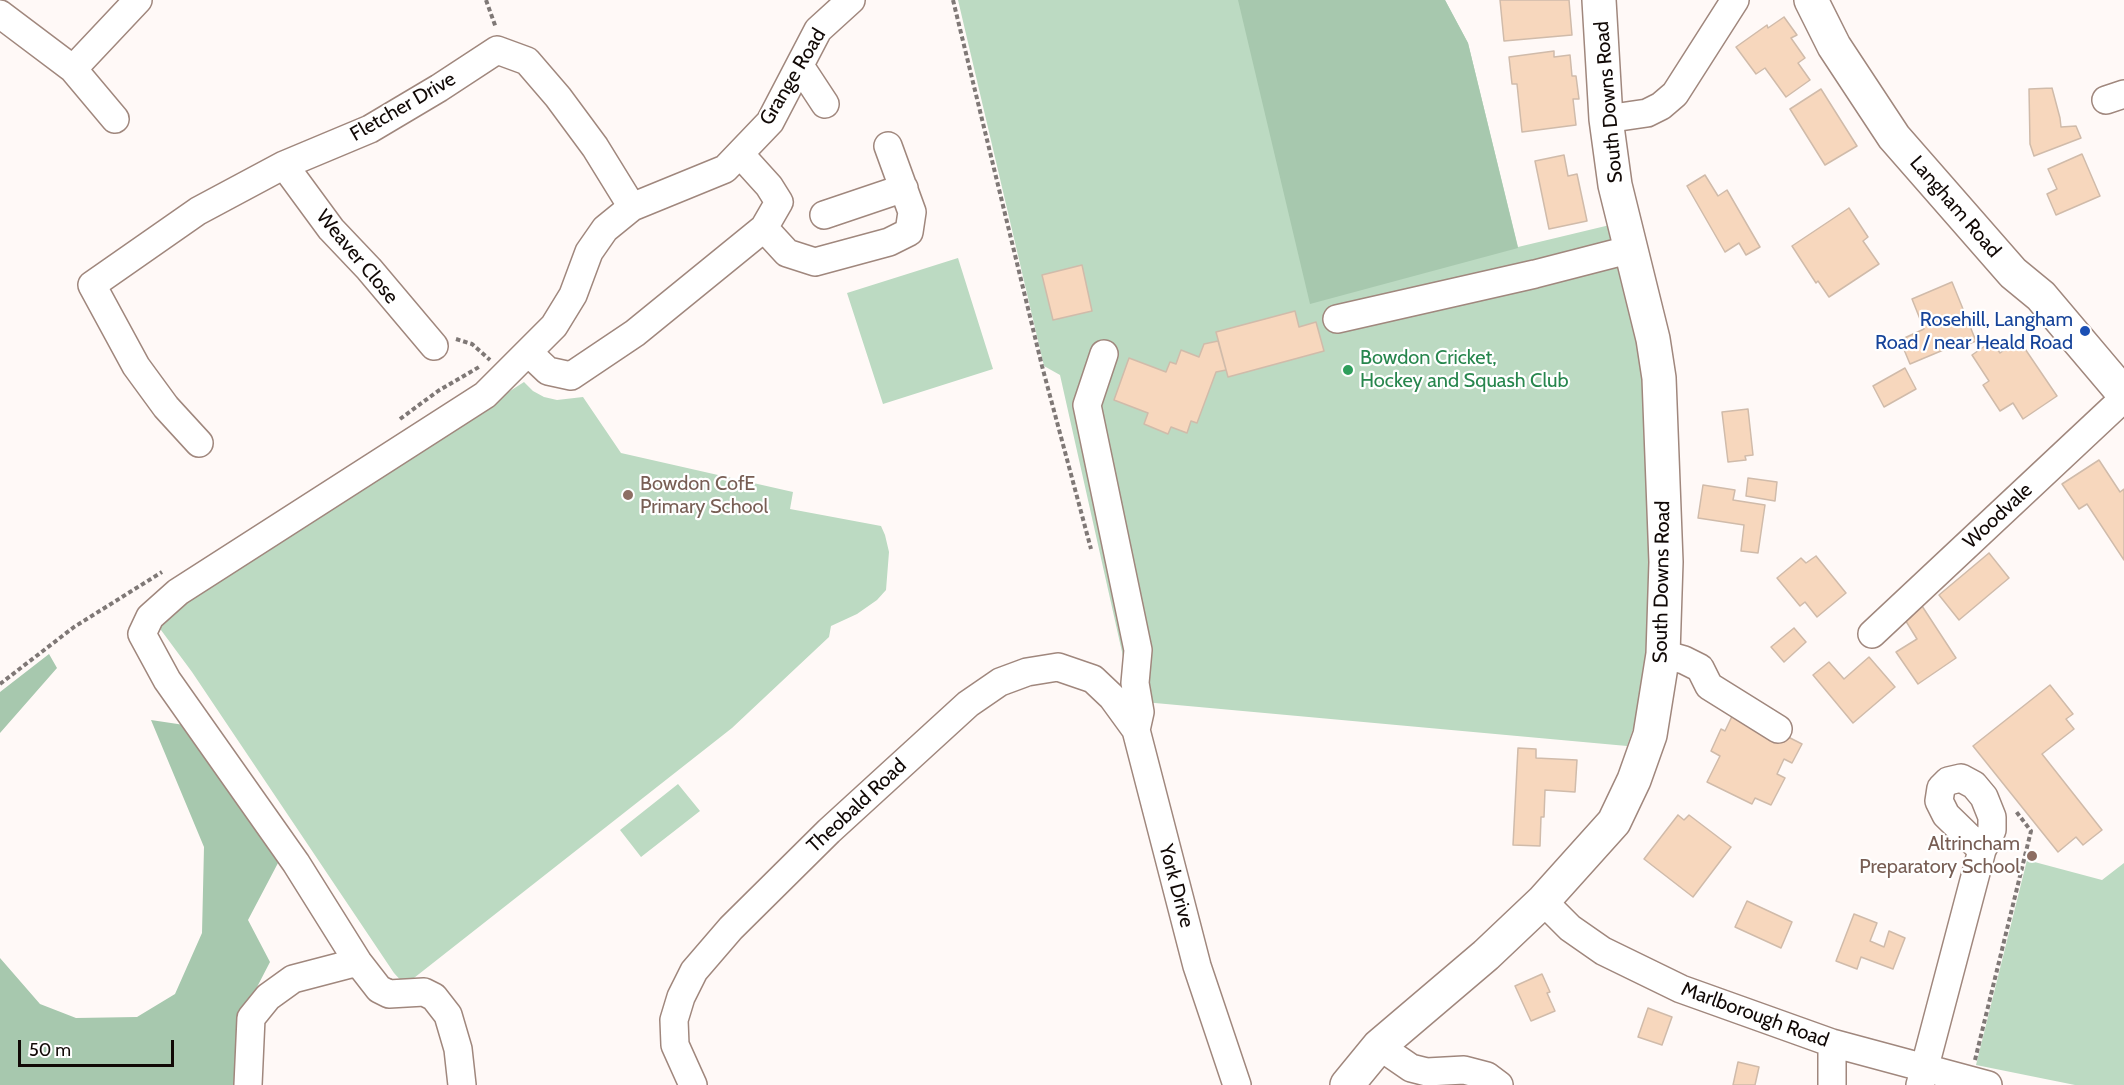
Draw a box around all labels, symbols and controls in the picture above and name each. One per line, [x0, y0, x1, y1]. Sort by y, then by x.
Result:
street label: South Downs Road [1590, 20, 1628, 184]
street label: Grange Road [755, 24, 831, 130]
street label: Fletcher Drive [346, 67, 460, 147]
street label: Langham Road [1904, 151, 2006, 263]
street label: Weaver Close [311, 205, 403, 309]
place label: Rosehill, Langham Road / near Heald Road [1875, 308, 2073, 355]
marker: Rosehill, Langham Road / near Heald Road [2078, 324, 2092, 338]
place label: Bowdon Cricket, Hockey and Squash Club [1360, 346, 1569, 393]
marker: Bowdon Cricket, Hockey and Squash Club [1341, 363, 1355, 377]
place label: Bowdon CofE Primary School [640, 472, 768, 519]
street label: Woodvale [1959, 478, 2037, 554]
marker: Bowdon CofE Primary School [621, 488, 635, 502]
street label: South Downs Road [1649, 501, 1675, 663]
street label: Theobald Road [802, 754, 912, 858]
place label: Altrincham Preparatory School [1859, 832, 2020, 879]
street label: York Drive [1153, 842, 1199, 930]
marker: Altrincham Preparatory School [2025, 849, 2039, 863]
street label: Marlborough Road [1678, 977, 1832, 1053]
scale bar [21, 1028, 177, 1066]
text: 50 m [29, 1039, 71, 1061]

